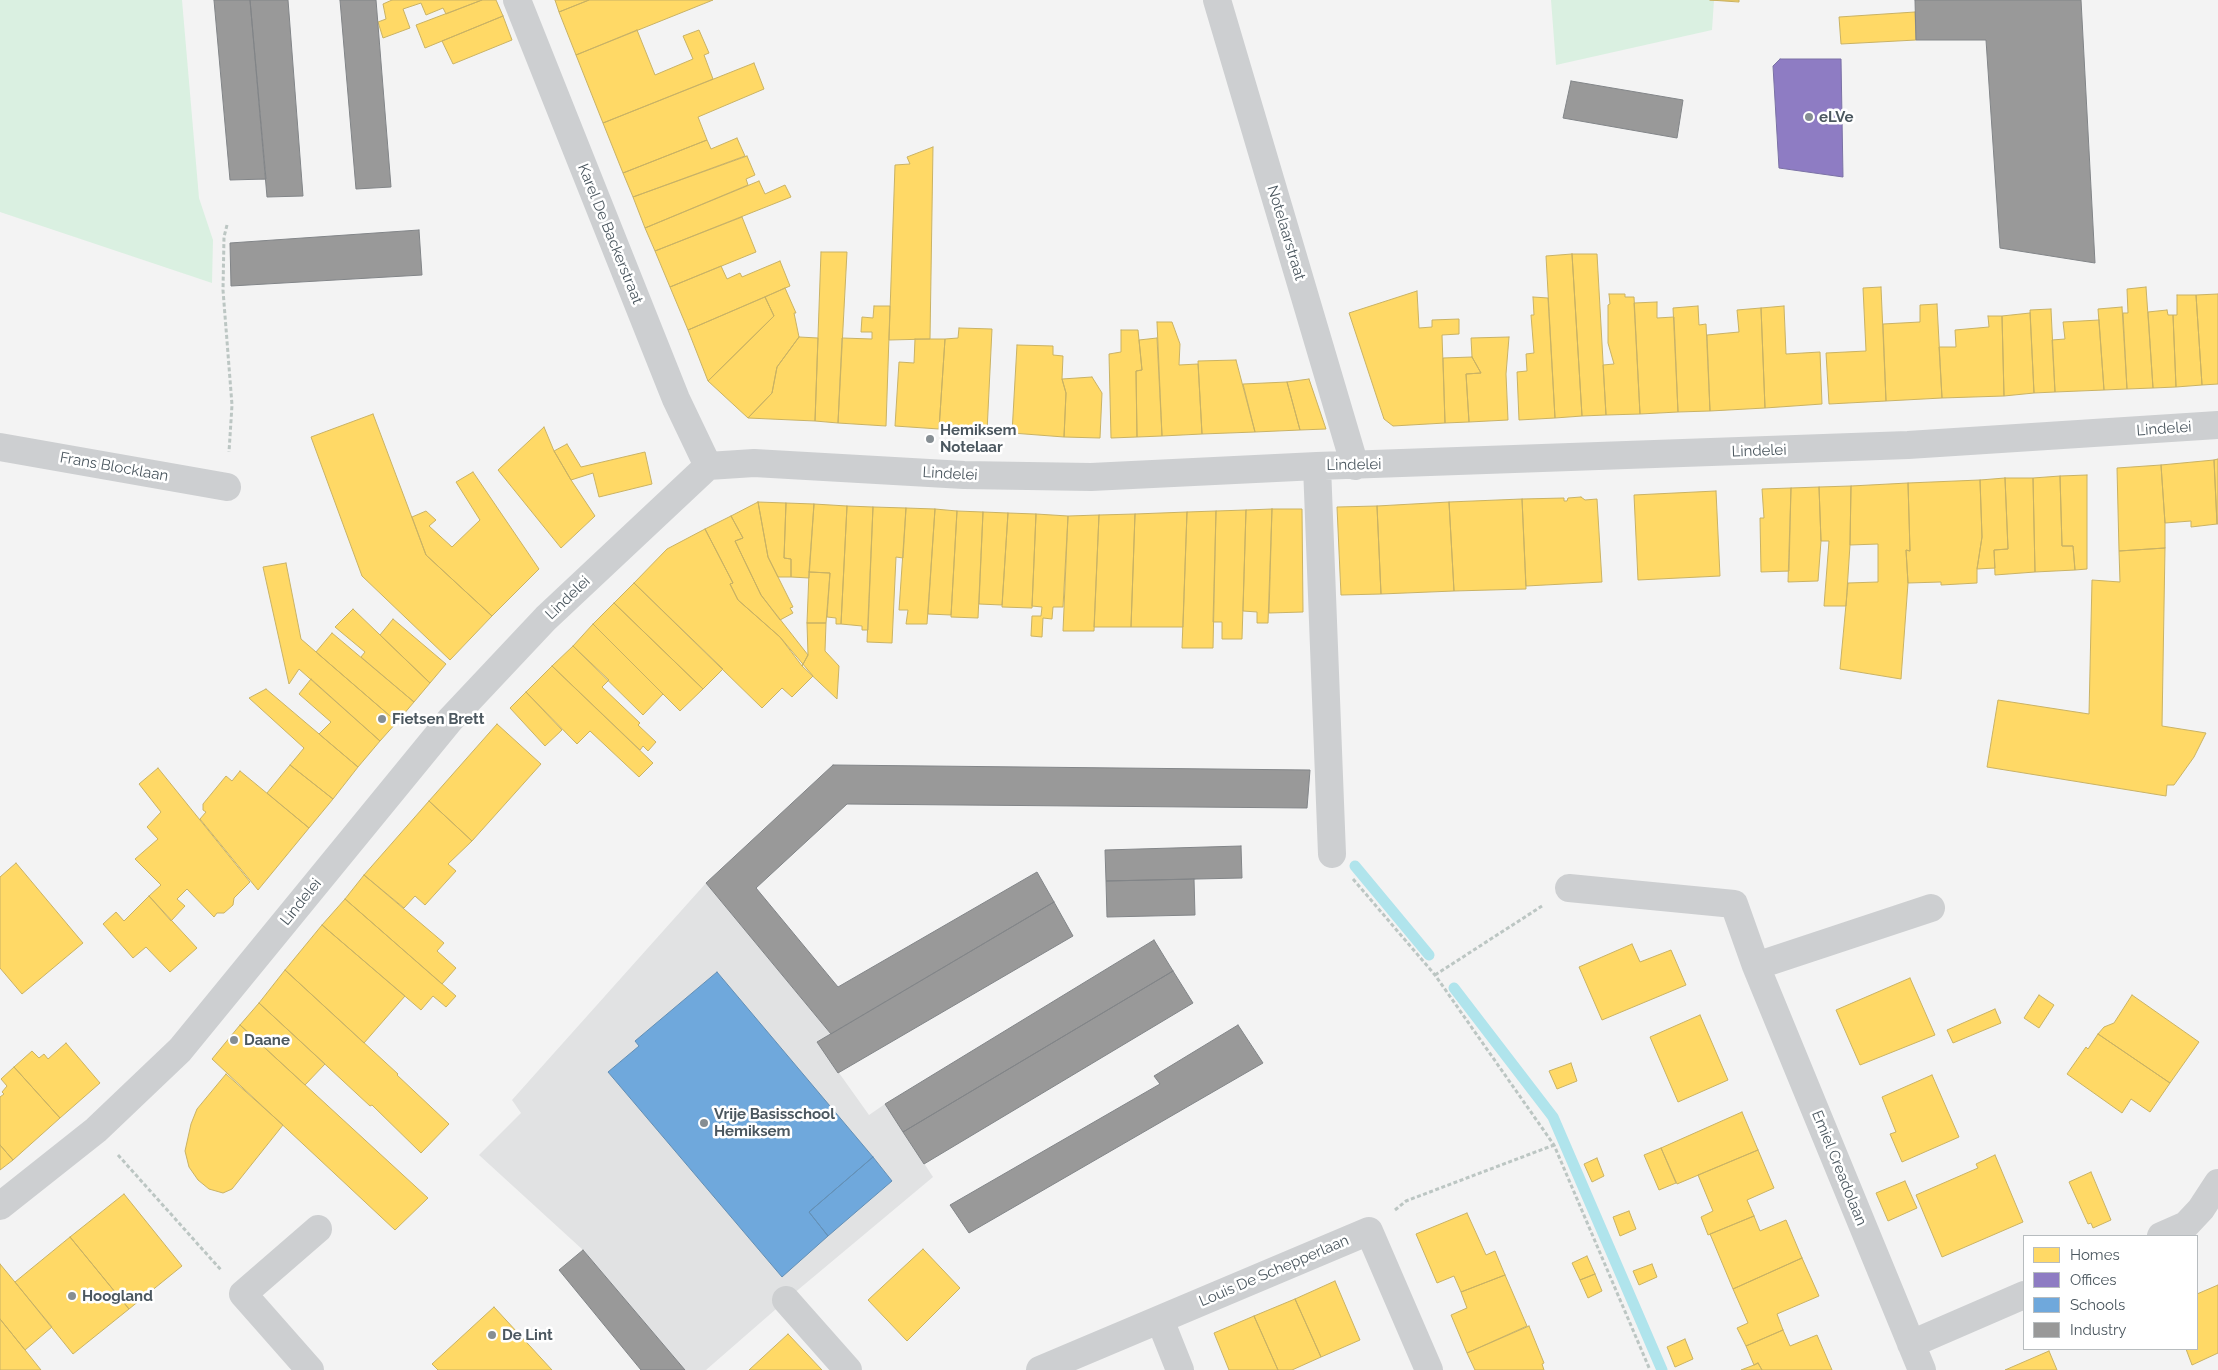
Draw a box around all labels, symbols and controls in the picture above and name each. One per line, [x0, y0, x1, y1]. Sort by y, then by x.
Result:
place label: eLVe [1819, 108, 1853, 126]
marker: eLVe [1803, 111, 1815, 123]
street label: Karel De Backerstraat [574, 161, 646, 307]
street label: Notelaarstraat [1263, 183, 1309, 283]
street label: Lindelei [2136, 418, 2192, 440]
place label: Hemiksem Notelaar [940, 421, 1016, 456]
marker: Hemiksem Notelaar [924, 433, 936, 445]
street label: Lindelei [1731, 441, 1787, 461]
street label: Frans Blocklaan [58, 449, 170, 485]
street label: Lindelei [1326, 456, 1382, 474]
street label: Lindelei [922, 464, 978, 484]
street label: Lindelei [542, 572, 594, 624]
place label: Fietsen Brett [392, 710, 484, 728]
marker: Fietsen Brett [376, 713, 388, 725]
street label: Lindelei [277, 875, 325, 929]
place label: Daane [244, 1031, 290, 1049]
marker: Daane [228, 1034, 240, 1046]
place label: Vrije Basisschool Hemiksem [714, 1105, 835, 1140]
street label: Emiel Creadolaan [1808, 1108, 1870, 1228]
marker: Vrije Basisschool Hemiksem [698, 1117, 710, 1129]
street label: Louis De Schepperlaan [1196, 1231, 1352, 1311]
legend [2023, 1235, 2198, 1350]
text: Homes [2070, 1246, 2120, 1264]
text: Offices [2070, 1271, 2117, 1289]
place label: Hoogland [82, 1287, 153, 1305]
marker: Hoogland [66, 1290, 78, 1302]
text: Schools [2070, 1296, 2125, 1314]
text: Industry [2070, 1321, 2126, 1339]
place label: De Lint [502, 1326, 553, 1344]
marker: De Lint [486, 1329, 498, 1341]

